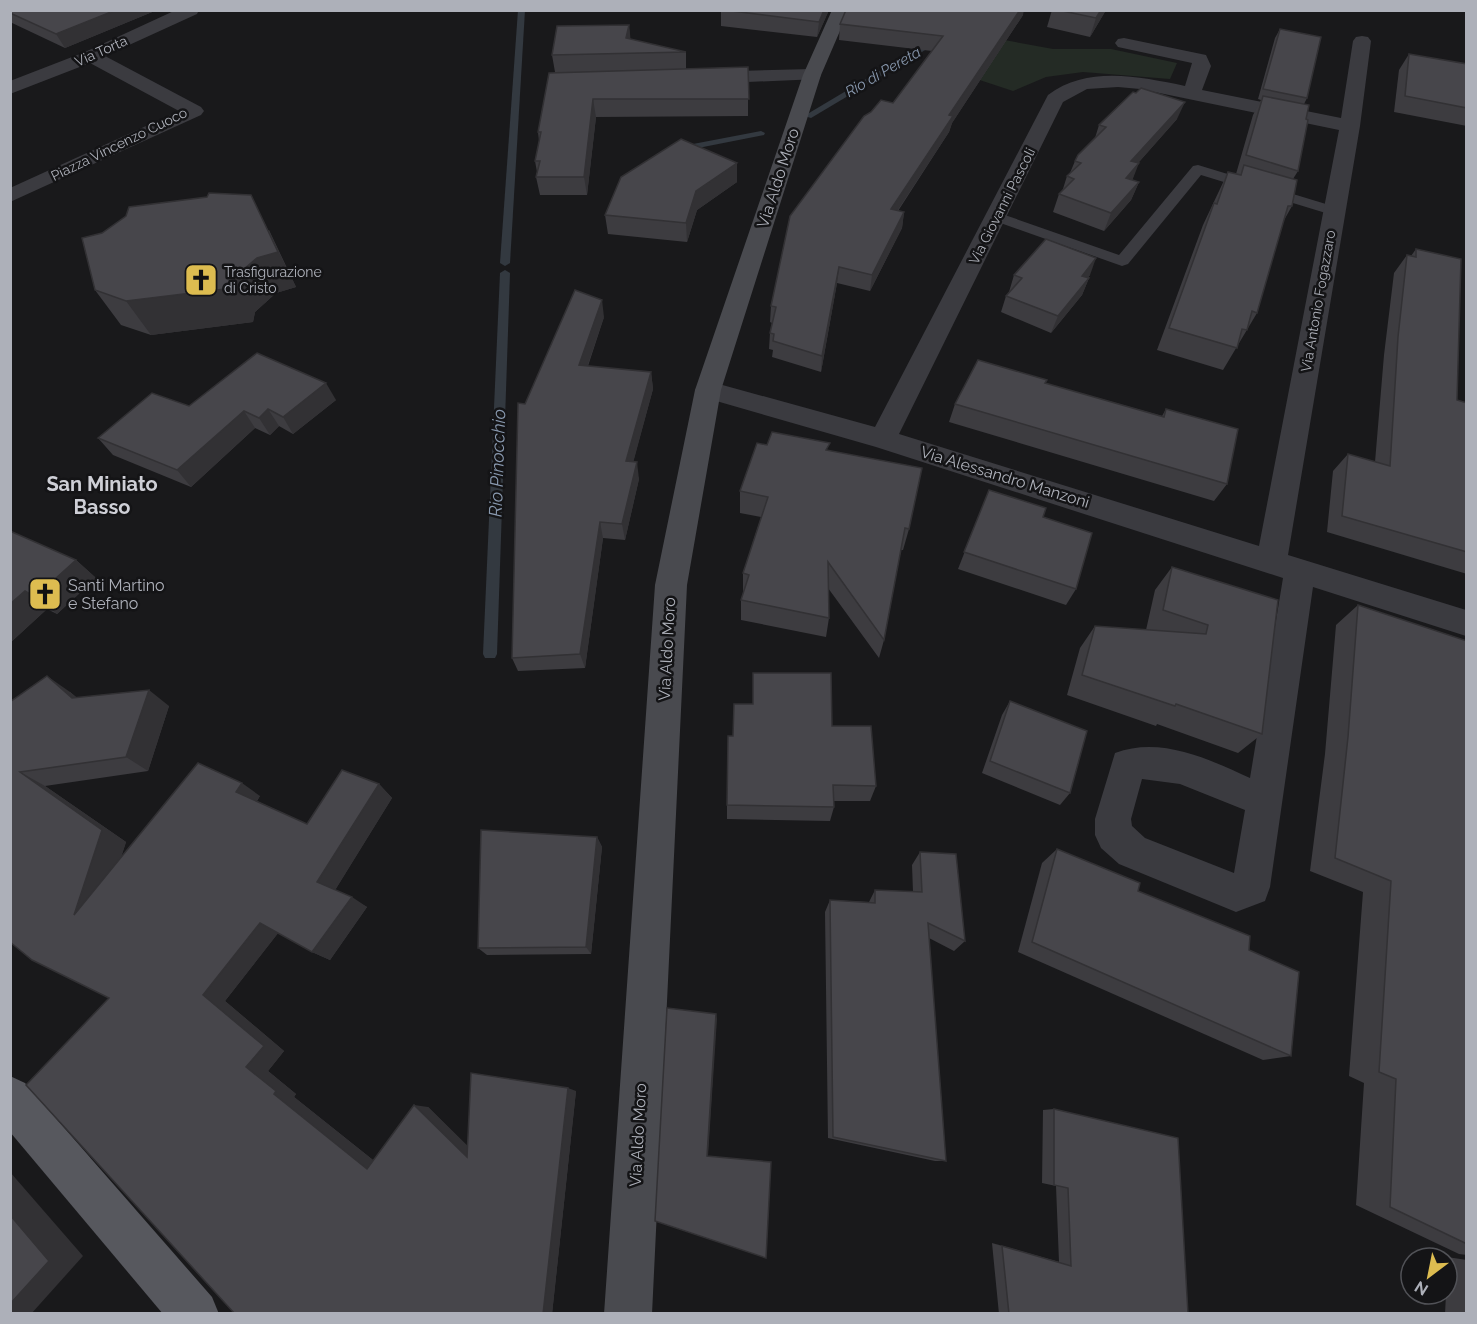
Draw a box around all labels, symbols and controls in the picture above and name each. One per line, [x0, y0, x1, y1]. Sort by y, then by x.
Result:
street label: Via Torta [72, 32, 130, 70]
water label: Rio di Pereta [842, 43, 924, 101]
street label: Piazza Vincenzo Cuoco [48, 104, 190, 184]
street label: Via Aldo Moro [753, 126, 803, 230]
street label: Via Giovanni Pascoli [966, 145, 1038, 267]
street label: Via Antonio Fogazzaro [1298, 229, 1338, 373]
church icon: Trasfigurazione di Cristo [183, 262, 219, 298]
place label: Trasfigurazione di Cristo [224, 264, 322, 296]
water label: Rio Pinocchio [485, 409, 509, 517]
street label: Via Alessandro Manzoni [918, 442, 1092, 512]
district label: San Miniato Basso [46, 472, 158, 519]
church icon: Santi Martino e Stefano [27, 576, 63, 612]
place label: Santi Martino e Stefano [68, 576, 165, 613]
street label: Via Aldo Moro [655, 597, 679, 701]
street label: Via Aldo Moro [626, 1083, 650, 1187]
north arrow [1399, 1246, 1459, 1306]
text: N [1411, 1277, 1432, 1300]

